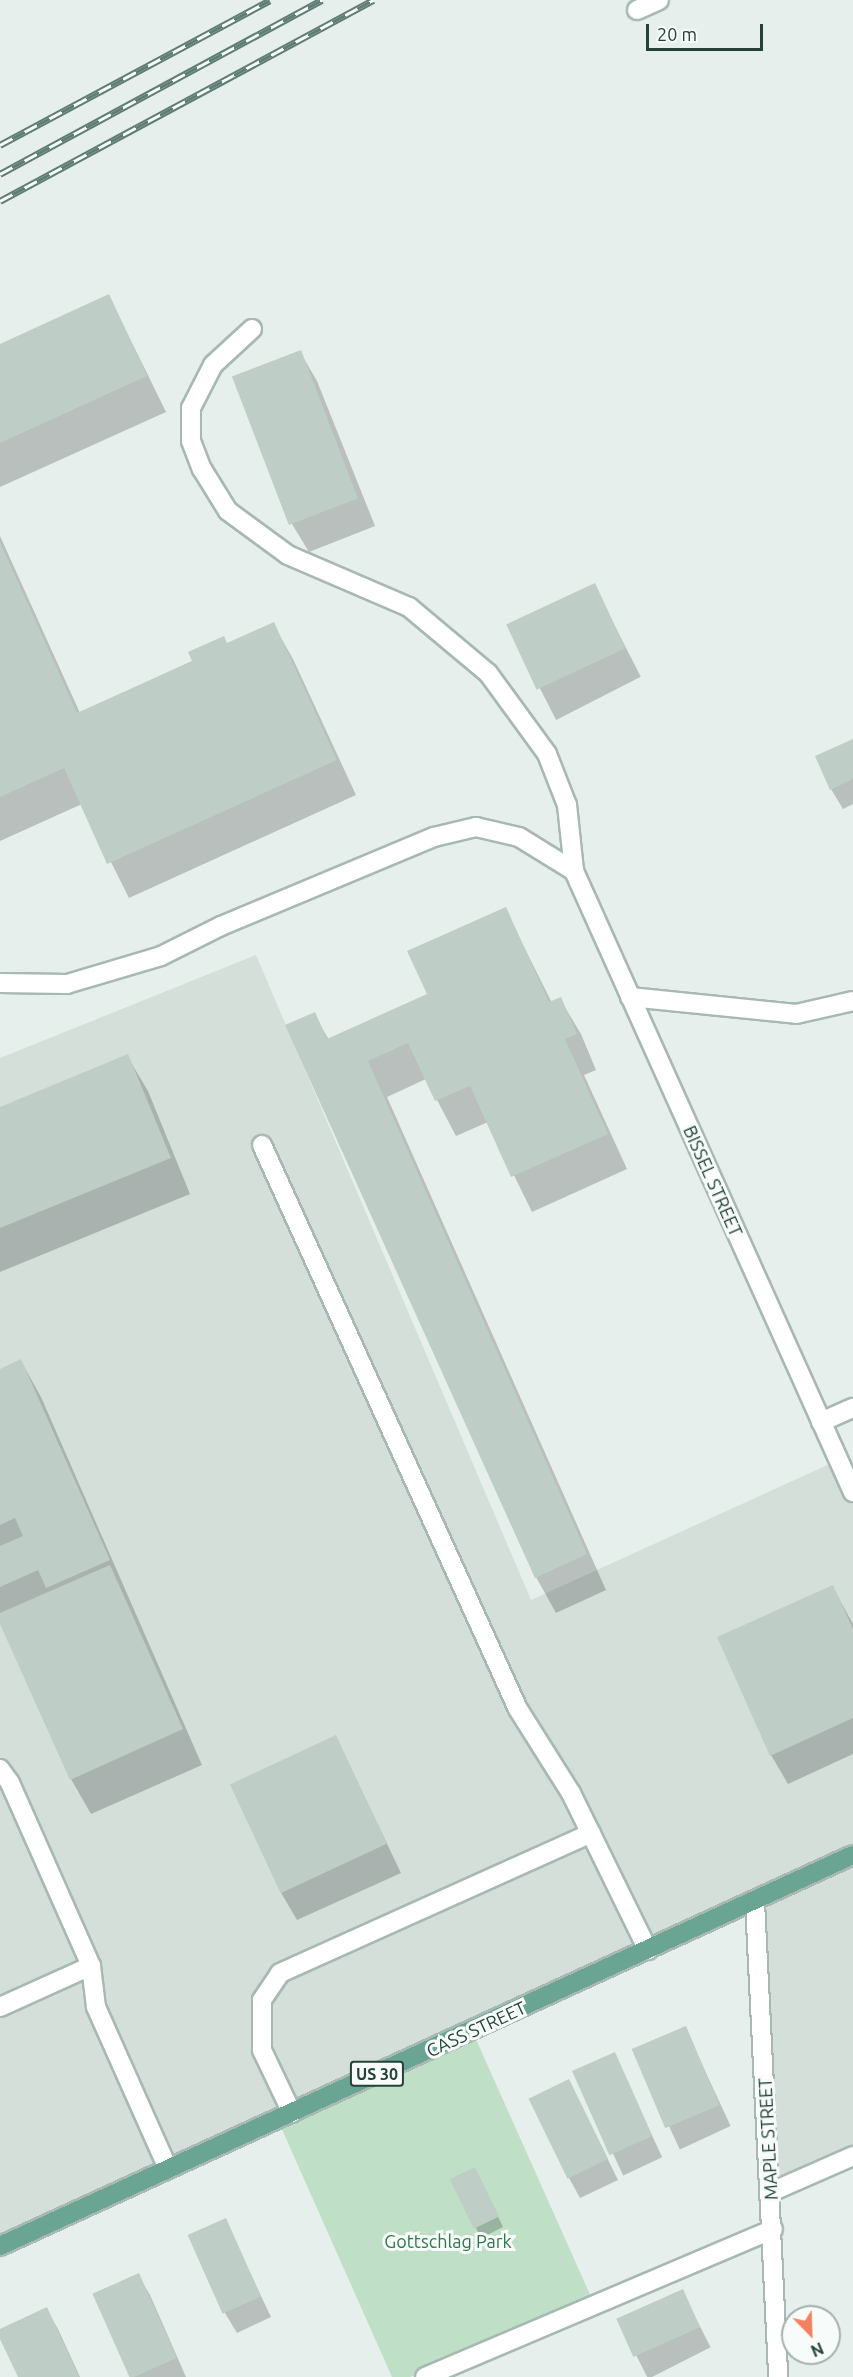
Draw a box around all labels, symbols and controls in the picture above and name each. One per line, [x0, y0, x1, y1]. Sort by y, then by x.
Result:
scale bar [649, 12, 766, 50]
text: 20 m [657, 24, 697, 44]
street label: BISSEL STREET [679, 1122, 747, 1240]
street label: CASS STREET [423, 1997, 529, 2061]
road number: US 30 [348, 2061, 406, 2087]
street label: MAPLE STREET [754, 2077, 782, 2201]
park label: Gottschlag Park [384, 2230, 512, 2252]
north arrow [781, 2305, 841, 2365]
text: N [808, 2339, 826, 2360]

